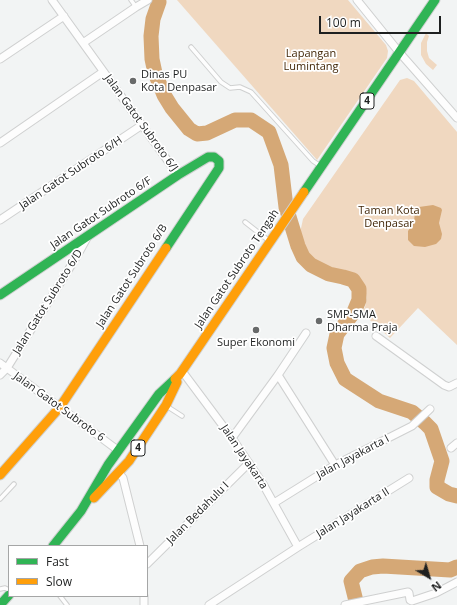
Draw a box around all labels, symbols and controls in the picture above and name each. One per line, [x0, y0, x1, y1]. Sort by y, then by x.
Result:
scale bar [321, 8, 443, 34]
text: 100 m [326, 14, 361, 31]
park label: Lapangan Lumintang [284, 47, 338, 73]
place label: Dinas PU Kota Denpasar [141, 68, 217, 94]
street label: Jalan Gatot Subroto 6/J [101, 72, 181, 174]
marker: Dinas PU Kota Denpasar [128, 76, 138, 86]
road number: 4 [360, 93, 374, 109]
street label: Jalan Gatot Subroto 6/H [17, 134, 125, 212]
street label: Jalan Gatot Subroto 6/F [48, 174, 154, 252]
park label: Taman Kota Denpasar [358, 204, 420, 230]
street label: Jalan Gatot Subroto Tengah [192, 207, 282, 331]
street label: Jalan Gatot Subroto 6/B [94, 222, 170, 330]
street label: Jalan Gatot Subroto 6/D [10, 247, 86, 357]
place label: SMP-SMA Dharma Praja [327, 308, 398, 334]
marker: SMP-SMA Dharma Praja [314, 316, 324, 326]
marker: Super Ekonomi [251, 325, 261, 335]
place label: Super Ekonomi [217, 336, 295, 350]
street label: Jalan Gatot Subroto 6 [11, 370, 107, 444]
street label: Jalan Jayakarta [218, 422, 270, 492]
street label: Jalan Jayakarta I [314, 432, 392, 482]
road number: 4 [131, 440, 145, 456]
street label: Jalan Bedahulu I [164, 479, 232, 547]
street label: Jalan Jayakarta II [314, 485, 392, 541]
legend [8, 545, 148, 597]
text: Fast [46, 553, 69, 570]
north arrow [409, 557, 449, 597]
text: Slow [46, 573, 72, 590]
text: N [429, 578, 445, 596]

